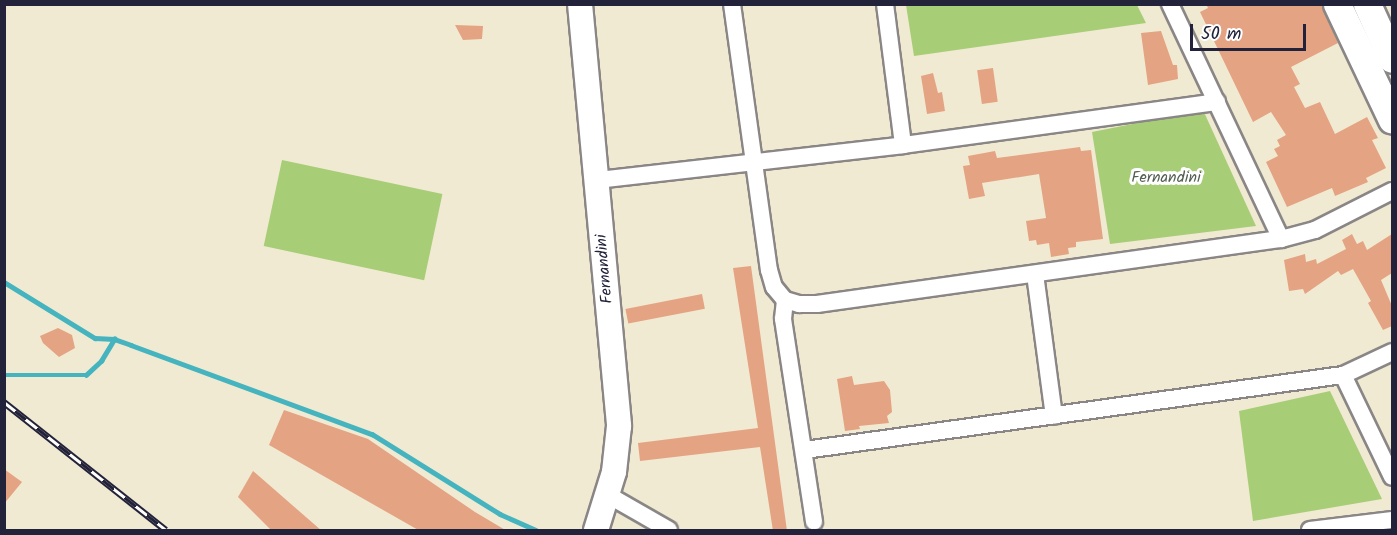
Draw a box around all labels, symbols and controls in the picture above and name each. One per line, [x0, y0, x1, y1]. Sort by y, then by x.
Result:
scale bar [1193, 12, 1308, 50]
text: 50 m [1201, 20, 1241, 49]
park label: Fernandini [1131, 168, 1201, 188]
street label: Fernandini [592, 234, 618, 304]

